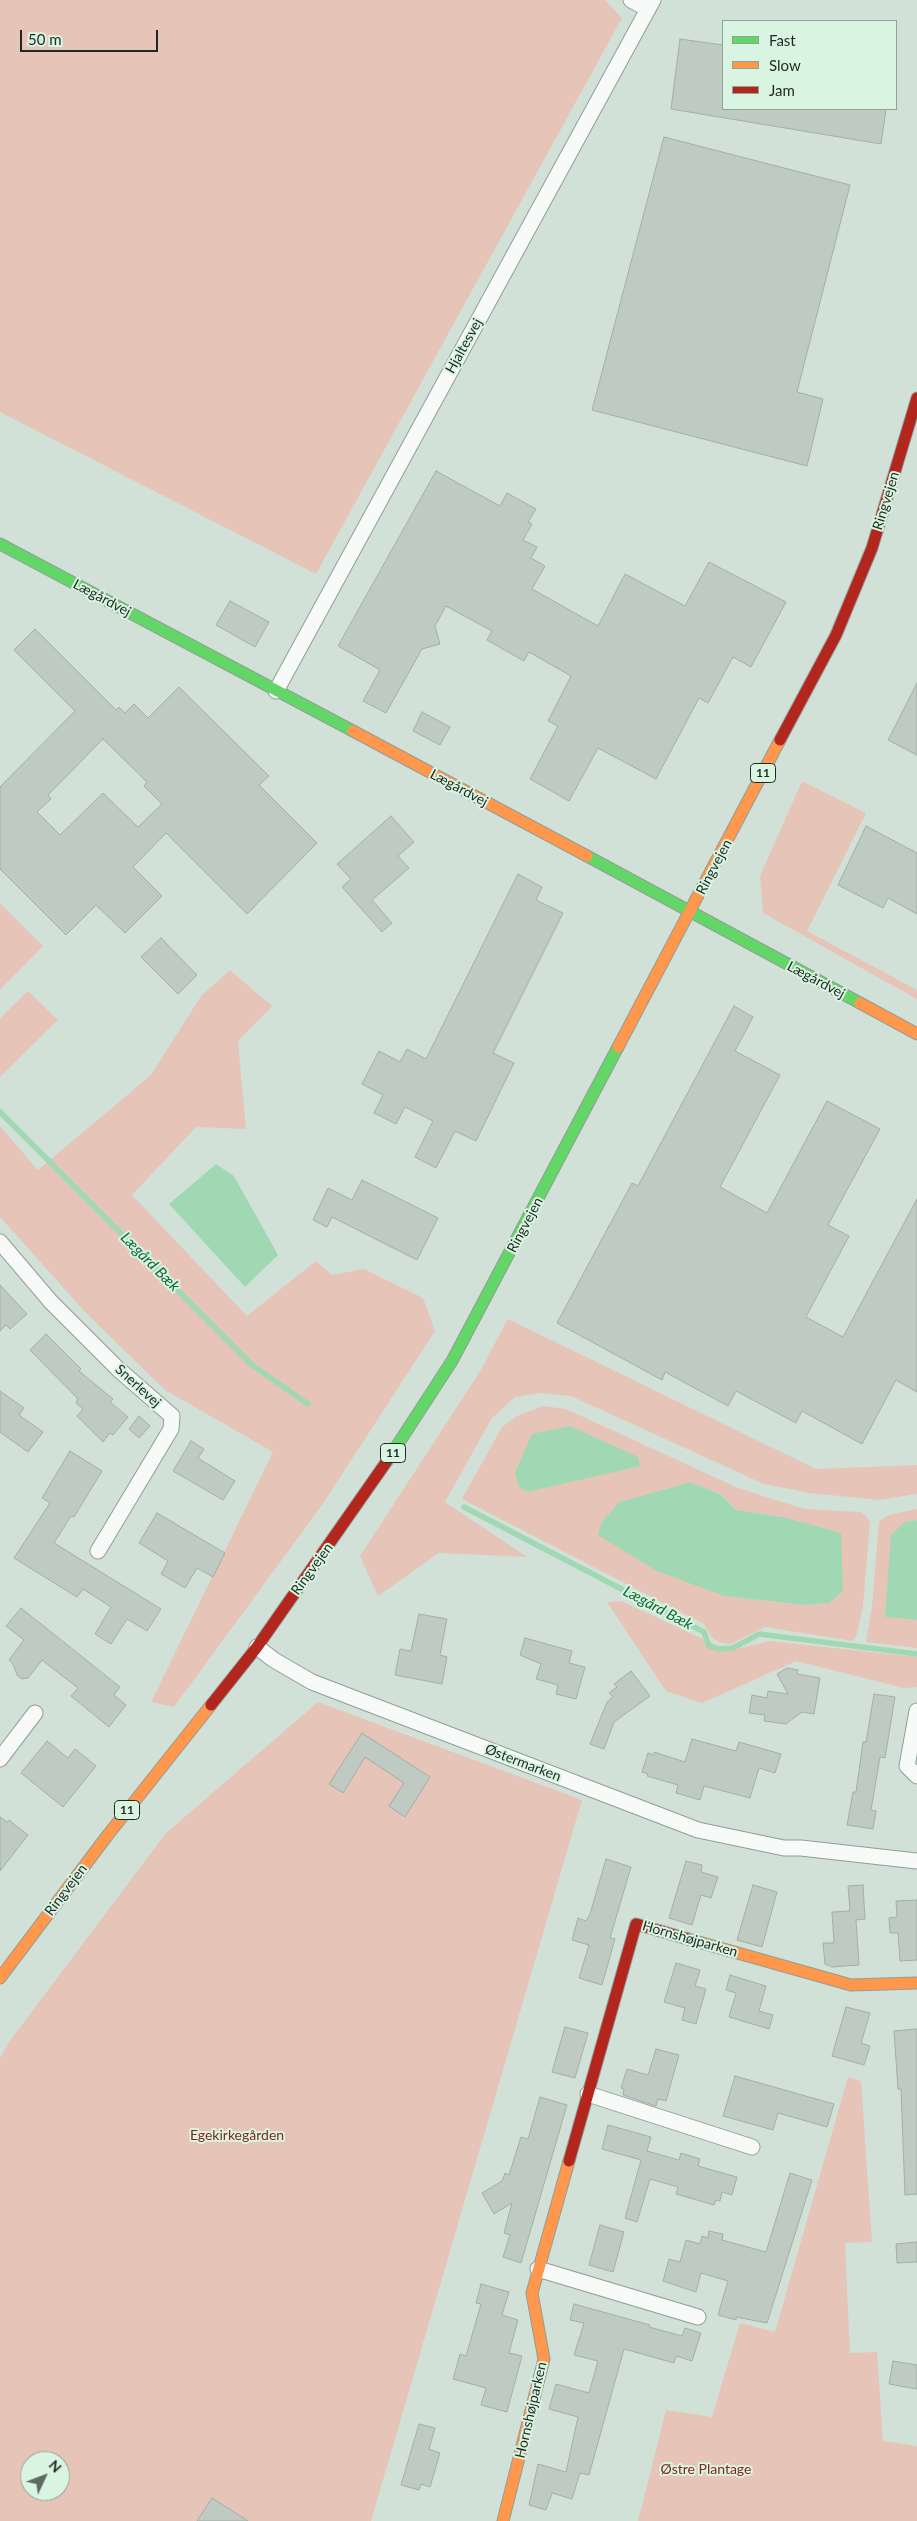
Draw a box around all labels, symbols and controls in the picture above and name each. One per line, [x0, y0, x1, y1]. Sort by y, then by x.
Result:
scale bar [22, 20, 160, 52]
legend [722, 20, 897, 110]
text: 50 m [28, 30, 62, 48]
text: Fast [769, 31, 796, 49]
text: Slow [769, 56, 801, 74]
text: Jam [769, 81, 795, 99]
street label: Hjaltesvej [442, 316, 486, 376]
street label: Ringvejen [869, 470, 903, 532]
street label: Lægårdvej [70, 576, 134, 620]
road number: 11 [750, 764, 776, 782]
street label: Lægårdvej [427, 766, 491, 810]
street label: Ringvejen [692, 837, 736, 897]
street label: Lægårdvej [784, 958, 848, 1002]
street label: Ringvejen [503, 1195, 547, 1255]
water label: Lægård Bæk [117, 1229, 183, 1295]
street label: Snerlevej [112, 1361, 164, 1411]
road number: 11 [380, 1444, 406, 1462]
street label: Ringvejen [288, 1540, 336, 1598]
water label: Lægård Bæk [620, 1582, 696, 1634]
street label: Østermarken [483, 1741, 563, 1785]
road number: 11 [114, 1800, 140, 1820]
street label: Ringvejen [41, 1861, 91, 1919]
street label: Hornshøjparken [640, 1917, 740, 1961]
park label: Egekirkegården [190, 2127, 284, 2143]
street label: Hornshøjparken [512, 2360, 550, 2460]
north arrow [20, 2451, 70, 2501]
text: N [46, 2456, 65, 2476]
park label: Østre Plantage [661, 2461, 751, 2477]

